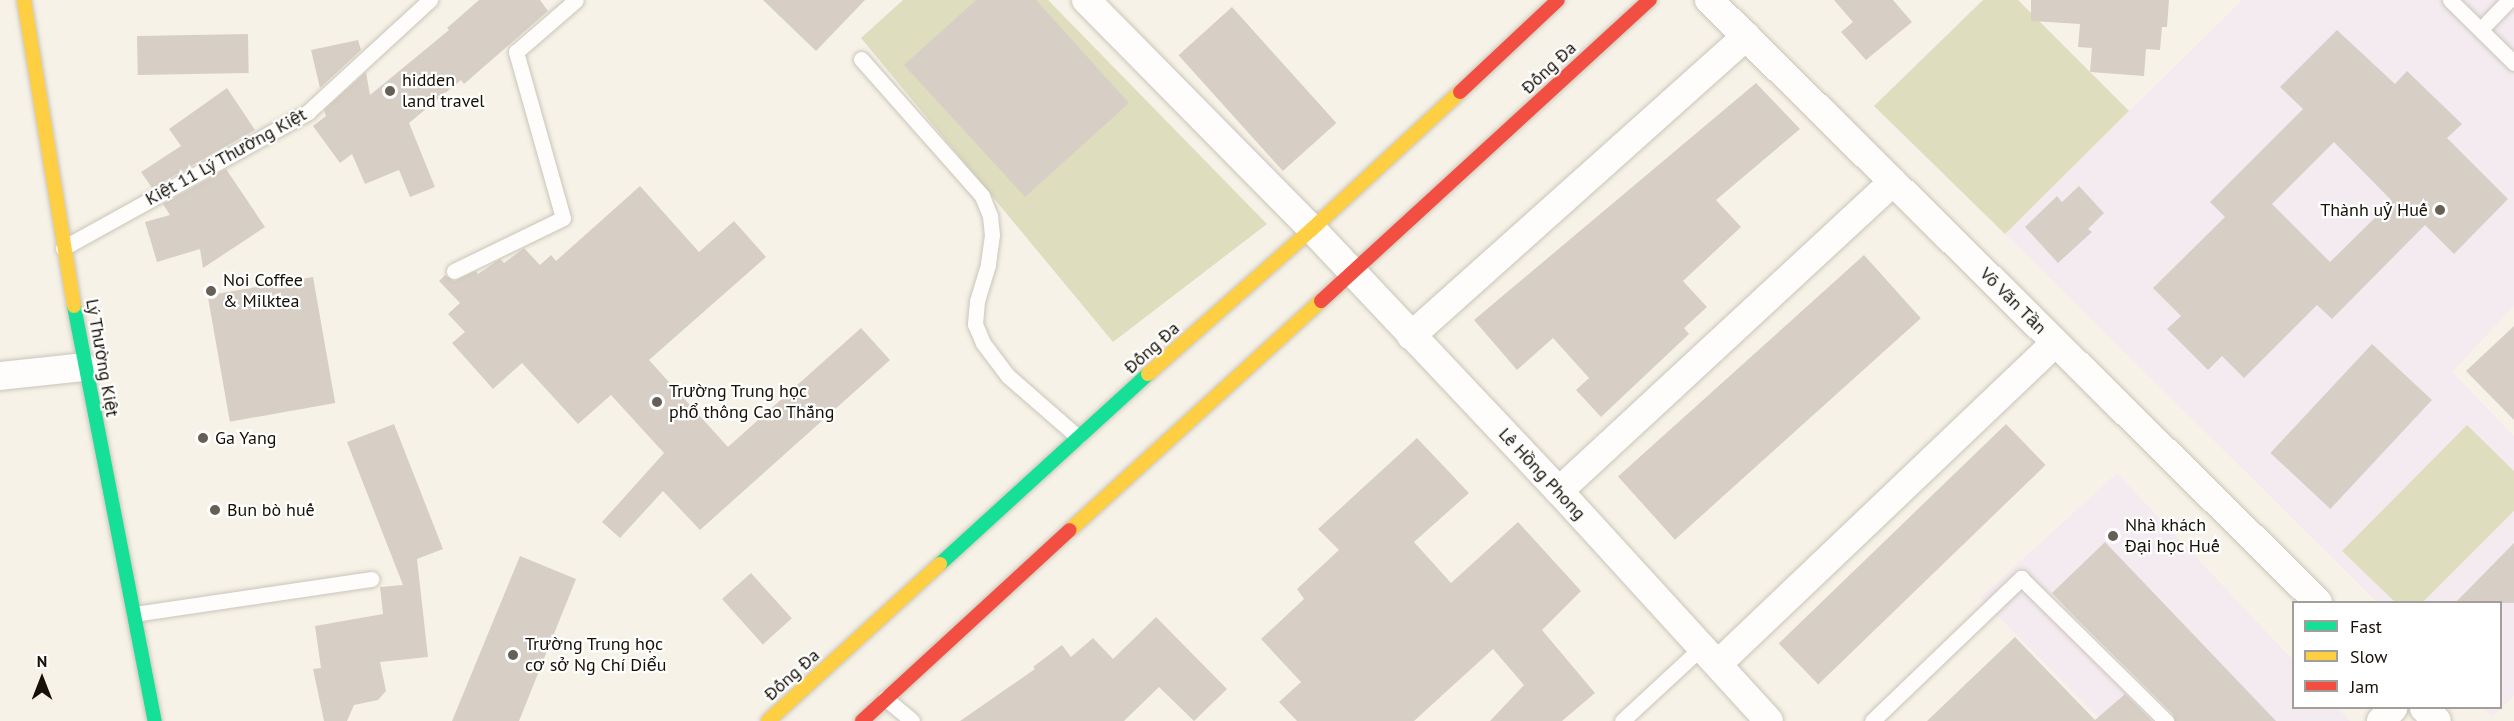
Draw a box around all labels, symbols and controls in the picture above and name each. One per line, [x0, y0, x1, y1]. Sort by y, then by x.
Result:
street label: Đống Đa [1517, 37, 1581, 99]
place label: hidden land travel [402, 70, 485, 112]
marker: hidden land travel [383, 84, 397, 98]
street label: Kiệt 11 Lý Thường Kiệt [141, 103, 311, 211]
place label: Thành uỷ Huế [2320, 199, 2428, 221]
marker: Thành uỷ Huế [2433, 203, 2447, 217]
street label: Võ Văn Tần [1975, 263, 2051, 339]
place label: Noi Coffee & Milktea [223, 270, 303, 312]
marker: Noi Coffee & Milktea [204, 284, 218, 298]
street label: Lý Thường Kiệt [81, 297, 123, 419]
street label: Đống Đa [1120, 318, 1184, 378]
place label: Trường Trung học phổ thông Cao Thắng [669, 381, 835, 424]
marker: Trường Trung học phổ thông Cao Thắng [650, 395, 664, 409]
street label: Lê Hồng Phong [1494, 424, 1590, 524]
place label: Ga Yang [215, 427, 277, 449]
marker: Ga Yang [196, 431, 210, 445]
place label: Bun bò huế [227, 499, 315, 521]
marker: Bun bò huế [208, 503, 222, 517]
place label: Nhà khách Đại học Huế [2125, 515, 2220, 558]
marker: Nhà khách Đại học Huế [2106, 529, 2120, 543]
legend [2292, 601, 2502, 709]
text: Fast [2350, 615, 2382, 638]
place label: Trường Trung học cơ sở Ng Chí Diểu [525, 634, 667, 676]
street label: Đống Đa [760, 645, 824, 705]
text: Slow [2350, 645, 2388, 668]
marker: Trường Trung học cơ sở Ng Chí Diểu [506, 648, 520, 662]
north arrow [12, 649, 72, 709]
text: N [37, 651, 47, 671]
text: Jam [2350, 675, 2379, 698]

